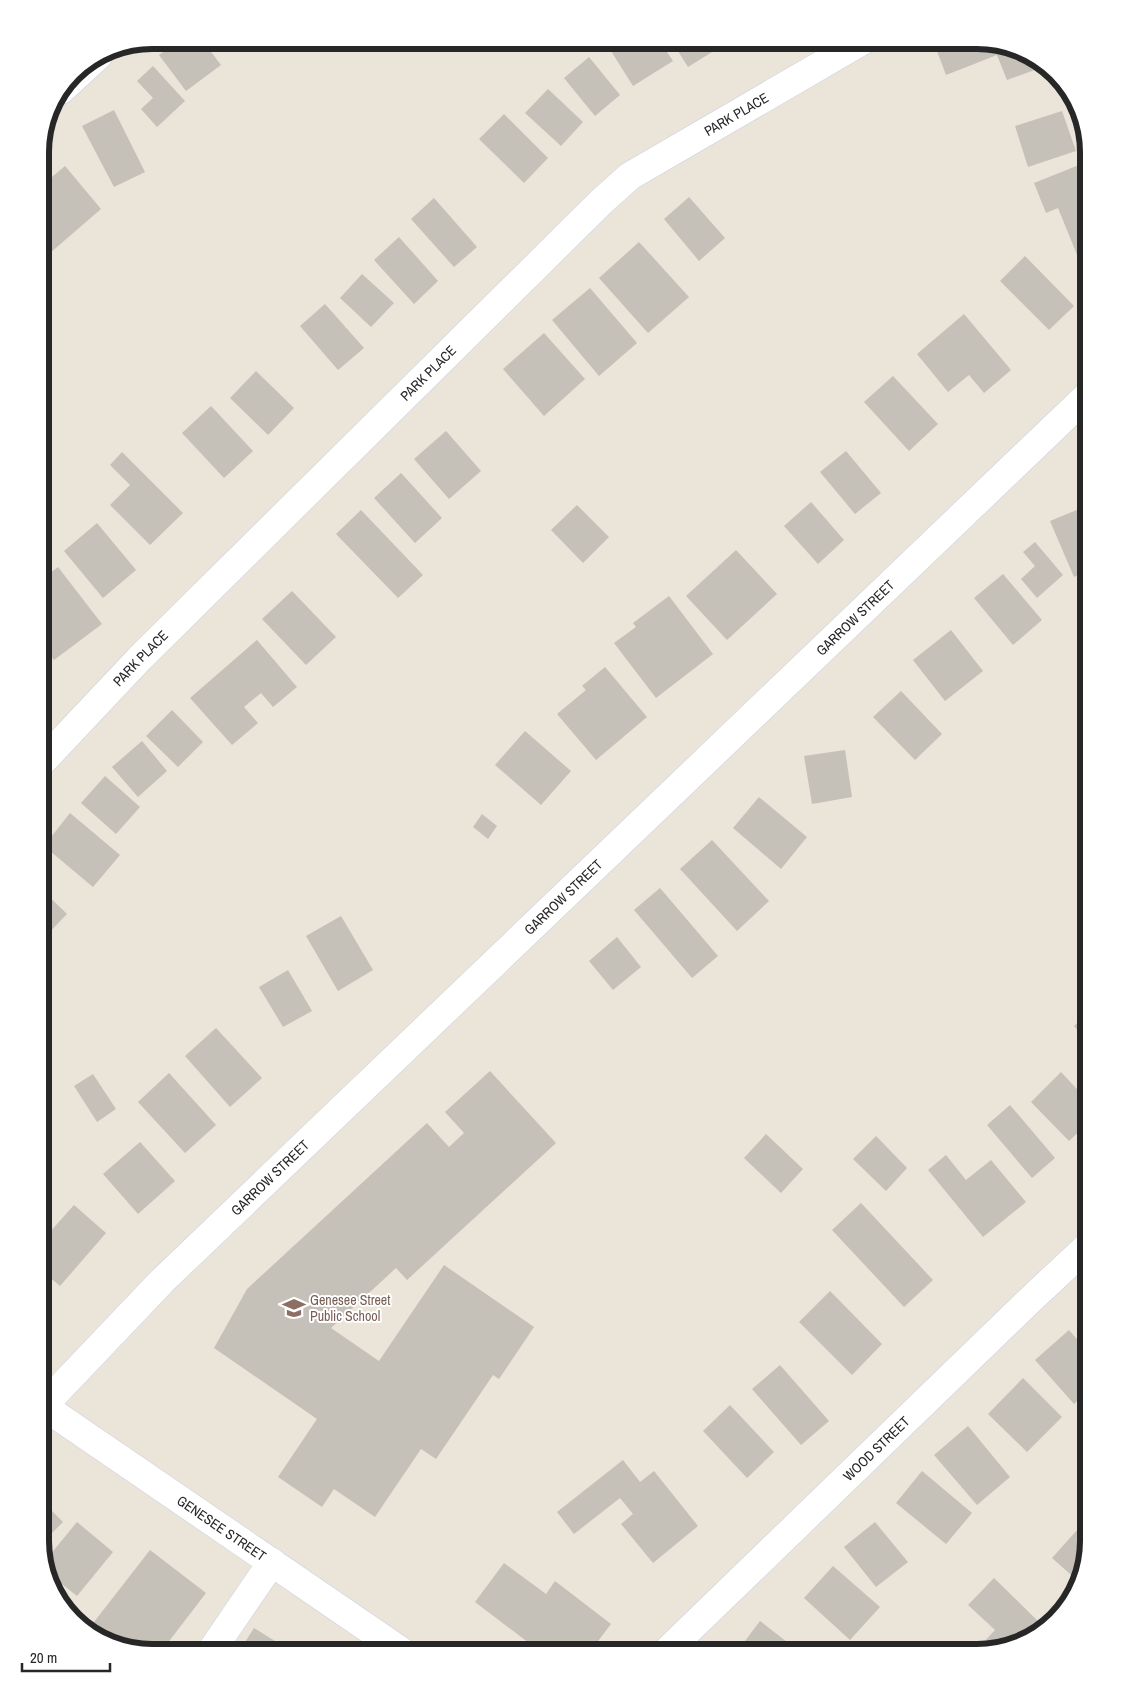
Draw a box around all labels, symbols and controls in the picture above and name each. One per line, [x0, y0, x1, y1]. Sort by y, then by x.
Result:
street label: PARK PLACE [701, 89, 772, 140]
street label: PARK PLACE [396, 341, 460, 404]
street label: GARROW STREET [812, 576, 898, 659]
street label: PARK PLACE [109, 626, 172, 690]
street label: GARROW STREET [520, 855, 606, 939]
street label: GARROW STREET [227, 1136, 313, 1219]
place label: Genesee Street Public School [310, 1291, 390, 1325]
school or university icon: Genesee Street Public School [281, 1295, 307, 1321]
street label: WOOD STREET [839, 1412, 913, 1485]
street label: GENESEE STREET [174, 1491, 270, 1565]
scale bar [22, 1640, 110, 1672]
text: 20 m [30, 1647, 57, 1668]

